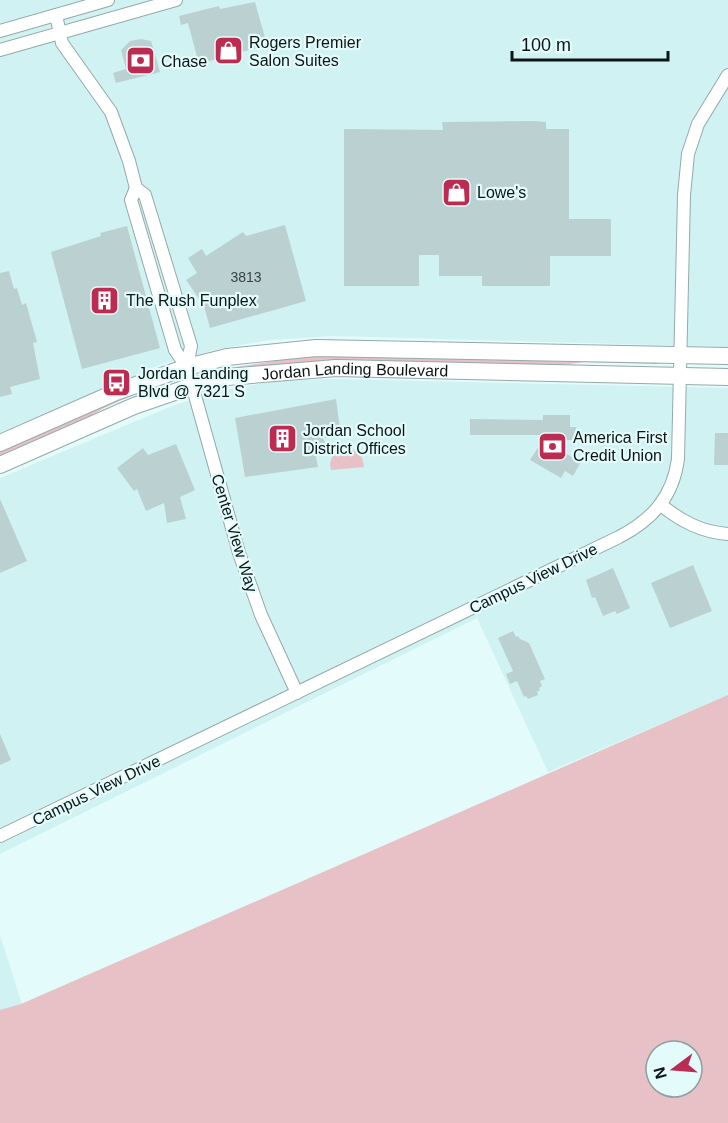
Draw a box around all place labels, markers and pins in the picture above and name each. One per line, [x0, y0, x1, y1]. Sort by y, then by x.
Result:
place label: Rogers Premier Salon Suites [249, 34, 362, 69]
shop icon: Rogers Premier Salon Suites [212, 35, 244, 67]
bank icon: Chase [124, 45, 156, 77]
place label: Chase [161, 53, 207, 70]
shop icon: Lowe's [440, 176, 472, 208]
place label: Lowe's [477, 184, 526, 201]
building icon: The Rush Funplex [89, 284, 121, 316]
place label: The Rush Funplex [126, 292, 257, 309]
place label: Jordan Landing Blvd @ 7321 S [138, 365, 248, 400]
bus stop icon: Jordan Landing Blvd @ 7321 S [101, 366, 133, 398]
place label: Jordan School District Offices [303, 422, 406, 457]
building icon: Jordan School District Offices [266, 423, 298, 455]
place label: America First Credit Union [573, 429, 668, 464]
bank icon: America First Credit Union [536, 430, 568, 462]

